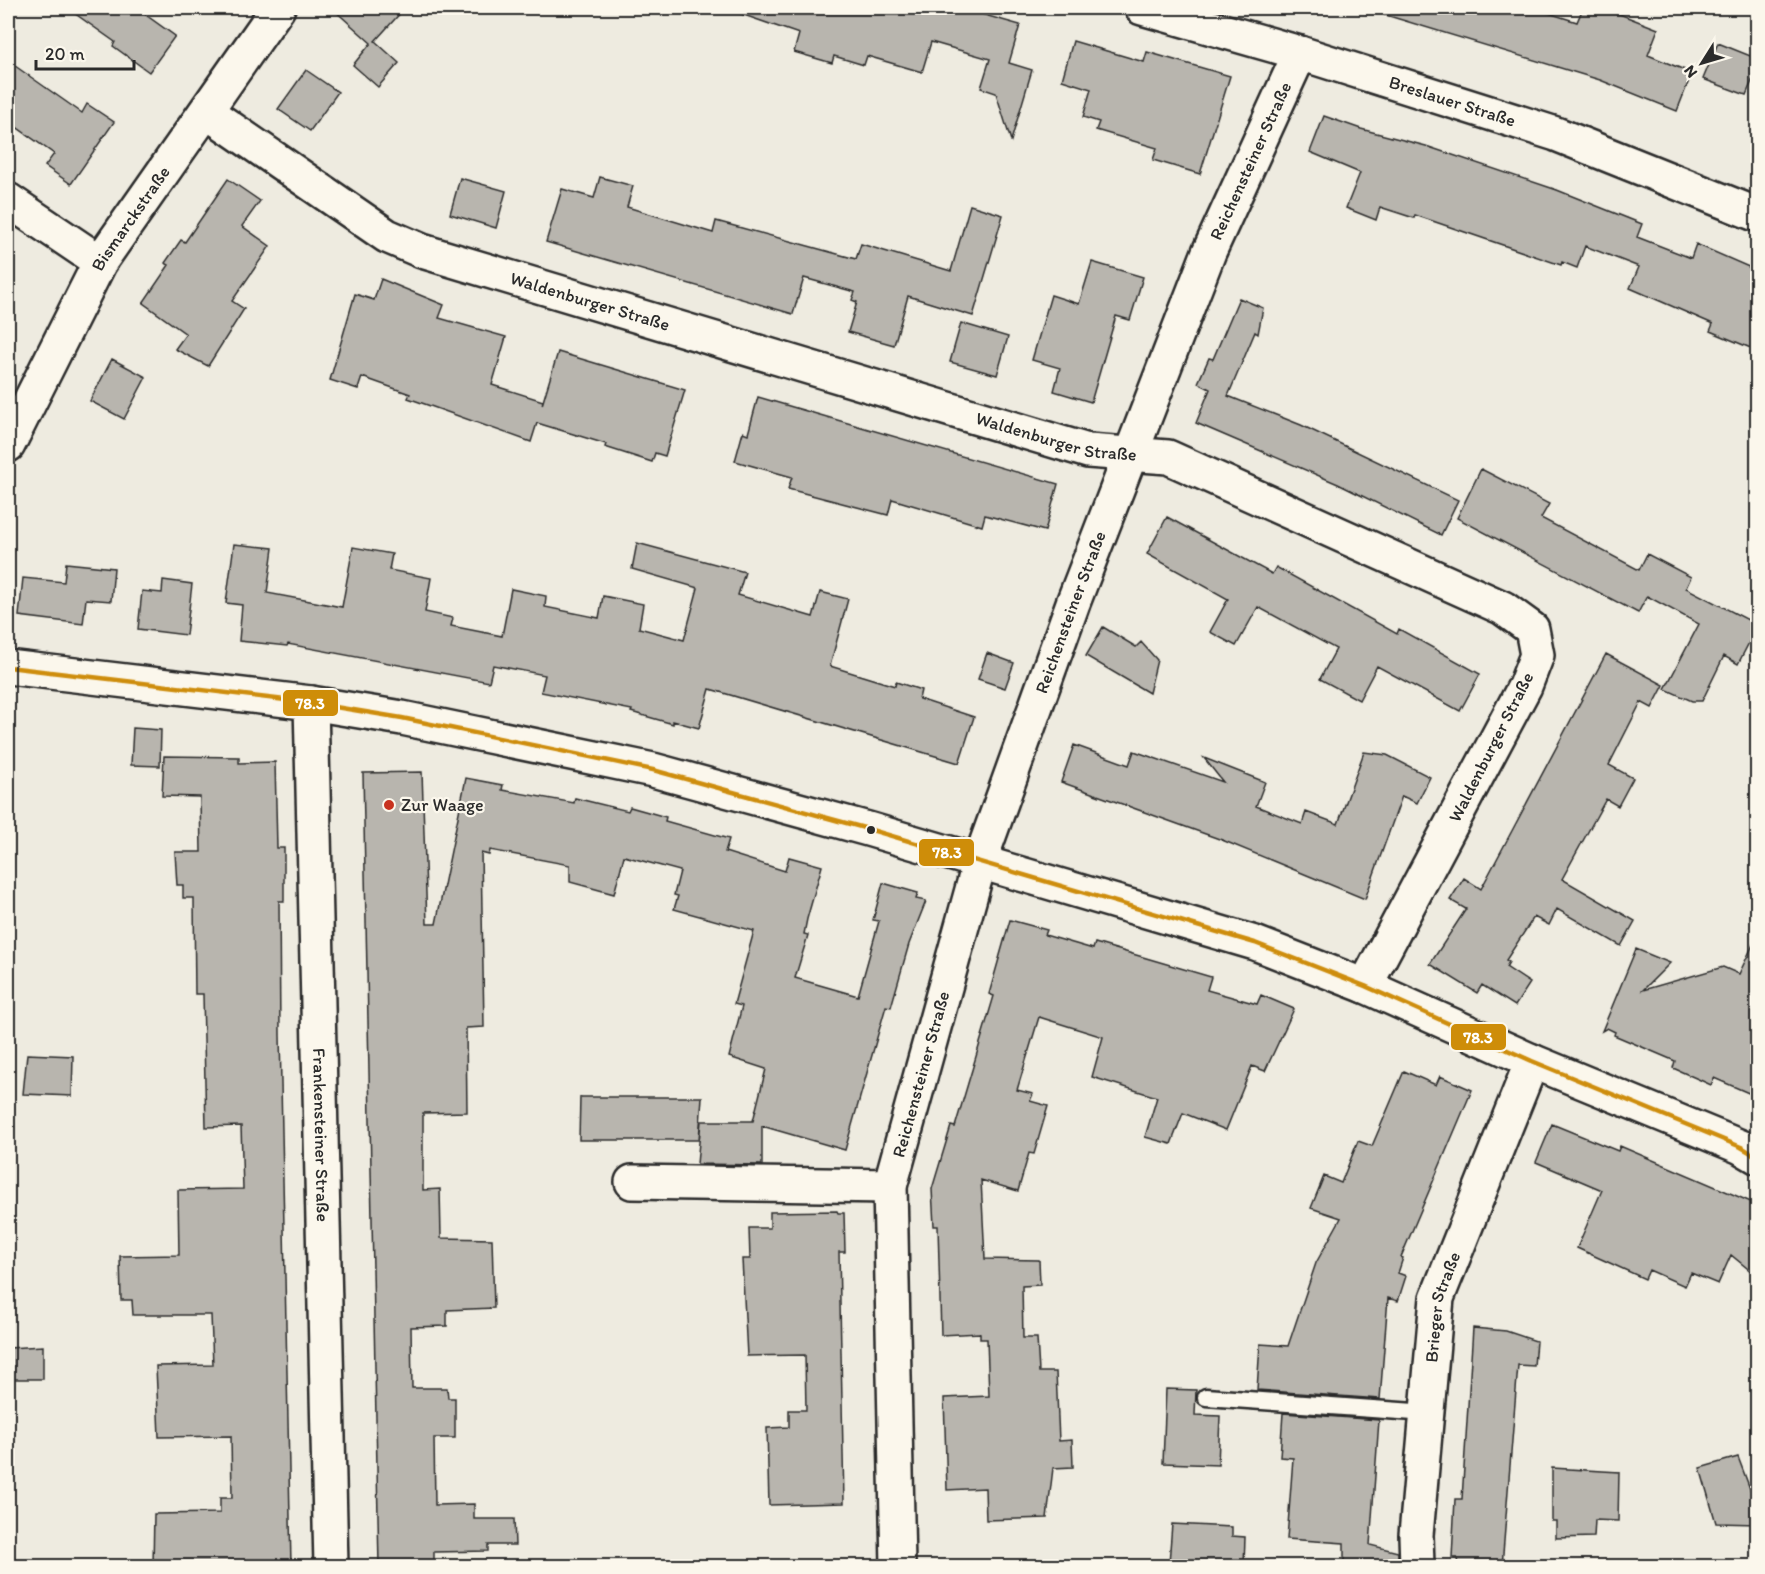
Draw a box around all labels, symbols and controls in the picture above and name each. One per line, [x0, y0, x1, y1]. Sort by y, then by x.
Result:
scale bar [36, 33, 134, 71]
north arrow [1672, 33, 1732, 93]
text: 20 m [45, 43, 85, 65]
text: N [1680, 62, 1701, 82]
street label: Breslauer Straße [1386, 71, 1518, 132]
street label: Reichensteiner Straße [1205, 78, 1296, 244]
street label: Bismarckstraße [86, 162, 175, 274]
street label: Waldenburger Straße [508, 267, 672, 336]
street label: Waldenburger Straße [973, 407, 1137, 466]
street label: Reichensteiner Straße [1030, 528, 1111, 696]
street label: Waldenburger Straße [1444, 668, 1538, 826]
line badge: 78.3 [282, 689, 339, 717]
text: 78.3 [294, 694, 325, 713]
place label: Zur Waage [401, 794, 484, 816]
marker: Zur Waage [382, 798, 396, 812]
unlabelled marker [865, 824, 877, 836]
line badge: 78.3 [918, 838, 975, 867]
text: 78.3 [931, 843, 962, 862]
street label: Reichensteiner Straße [887, 989, 954, 1160]
line badge: 78.3 [1450, 1023, 1507, 1051]
text: 78.3 [1462, 1028, 1493, 1047]
street label: Frankensteiner Straße [308, 1048, 334, 1222]
street label: Brieger Straße [1420, 1248, 1465, 1364]

